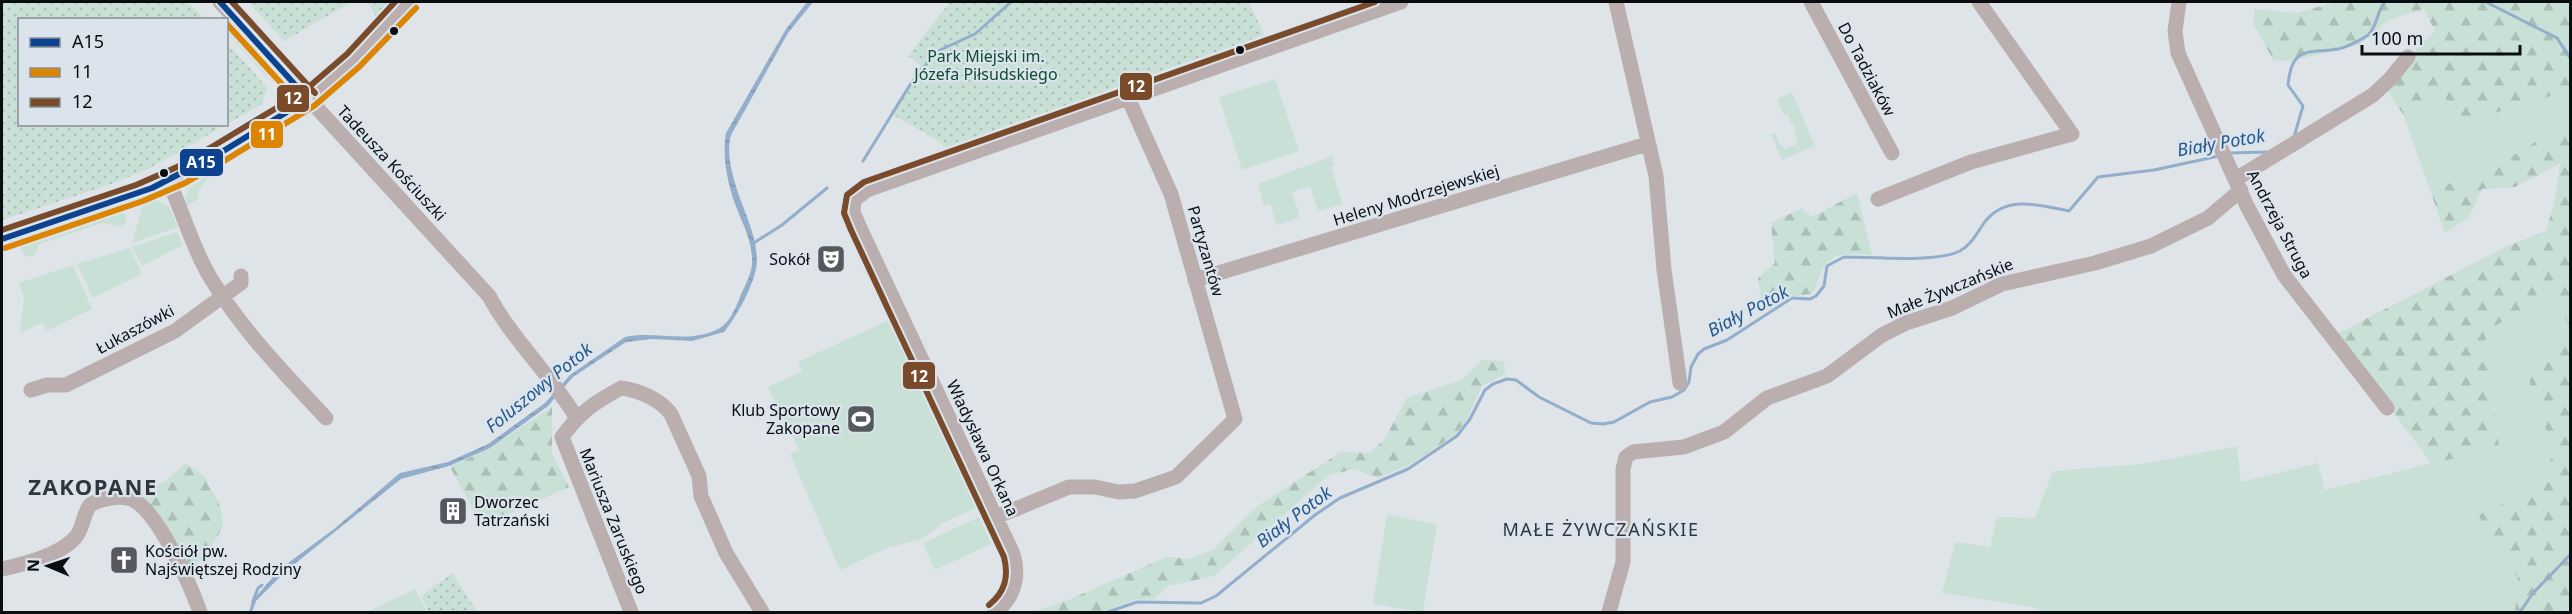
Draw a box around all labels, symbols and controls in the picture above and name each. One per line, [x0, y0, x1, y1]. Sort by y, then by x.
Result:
legend [18, 18, 228, 126]
street label: Do Tadziaków [1833, 18, 1901, 120]
scale bar [2362, 18, 2520, 56]
unlabelled marker [388, 25, 400, 37]
text: 100 m [2371, 26, 2423, 50]
text: A15 [72, 29, 104, 53]
unlabelled marker [1234, 44, 1246, 56]
park label: Park Miejski im. Józefa Piłsudskiego [912, 45, 1058, 85]
text: 11 [72, 59, 93, 83]
line badge: 12 [1119, 72, 1153, 101]
text: 12 [1127, 75, 1145, 97]
line badge: 12 [276, 84, 310, 113]
text: 12 [284, 87, 302, 109]
text: 12 [72, 89, 93, 113]
street label: Tadeusza Kościuszki [333, 100, 451, 226]
line badge: 11 [250, 120, 284, 149]
water label: Biały Potok [2175, 122, 2268, 162]
text: 11 [258, 123, 276, 145]
line badge: A15 [179, 148, 224, 177]
text: A15 [186, 151, 216, 173]
street label: Heleny Modrzejewskiej [1330, 159, 1502, 231]
street label: Andrzeja Struga [2242, 166, 2318, 282]
unlabelled marker [158, 167, 170, 179]
street label: Partyzantów [1183, 203, 1230, 299]
theatre icon: Sokół [815, 243, 847, 275]
place label: Sokół [769, 248, 811, 270]
street label: Małe Żywczańskie [1884, 253, 2016, 323]
water label: Biały Potok [1703, 278, 1793, 342]
street label: Łukaszówki [92, 299, 178, 359]
water label: Foluszowy Potok [480, 336, 598, 438]
line badge: 12 [902, 361, 936, 390]
text: 12 [910, 365, 928, 387]
street label: Władysława Orkana [942, 376, 1024, 520]
place label: Klub Sportowy Zakopane [731, 399, 841, 439]
sports icon: Klub Sportowy Zakopane [845, 403, 877, 435]
street label: Mariusza Zaruskiego [575, 445, 653, 597]
district label: ZAKOPANE [28, 471, 158, 501]
water label: Biały Potok [1251, 479, 1337, 552]
place label: Dworzec Tatrzański [474, 491, 550, 531]
building icon: Dworzec Tatrzański [437, 495, 469, 527]
district label: MAŁE ŻYWCZAŃSKIE [1503, 517, 1699, 541]
north arrow [18, 536, 78, 596]
place label: Kościół pw. Najświętszej Rodziny [145, 540, 302, 580]
church icon: Kościół pw. Najświętszej Rodziny [108, 544, 140, 576]
text: N [22, 559, 44, 572]

